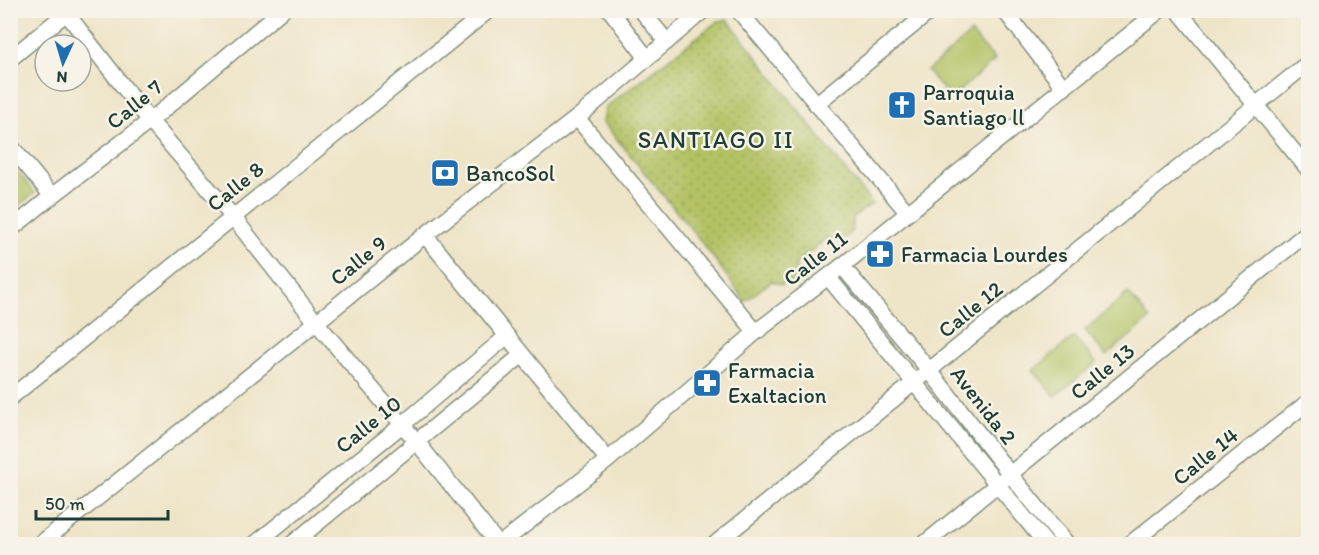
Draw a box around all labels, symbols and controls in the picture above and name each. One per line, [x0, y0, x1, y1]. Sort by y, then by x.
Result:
north arrow [33, 33, 93, 93]
text: N [56, 68, 68, 87]
street label: Calle 7 [101, 74, 168, 135]
place label: Parroquia Santiago ll [923, 79, 1025, 131]
church icon: Parroquia Santiago ll [886, 89, 918, 121]
district label: SANTIAGO II [638, 125, 794, 154]
street label: Calle 8 [201, 155, 269, 218]
bank icon: BancoSol [429, 157, 461, 189]
place label: BancoSol [466, 160, 555, 187]
street label: Calle 11 [778, 225, 853, 292]
street label: Calle 9 [325, 229, 392, 291]
pharmacy icon: Farmacia Lourdes [864, 238, 896, 270]
place label: Farmacia Lourdes [901, 241, 1068, 268]
street label: Calle 12 [933, 275, 1008, 344]
street label: Calle 13 [1064, 337, 1140, 406]
place label: Farmacia Exaltacion [728, 357, 827, 409]
street label: Avenida 2 [945, 361, 1023, 450]
pharmacy icon: Farmacia Exaltacion [691, 367, 723, 399]
street label: Calle 10 [330, 390, 407, 459]
street label: Calle 14 [1167, 422, 1244, 491]
scale bar [36, 483, 168, 521]
text: 50 m [45, 493, 85, 515]

